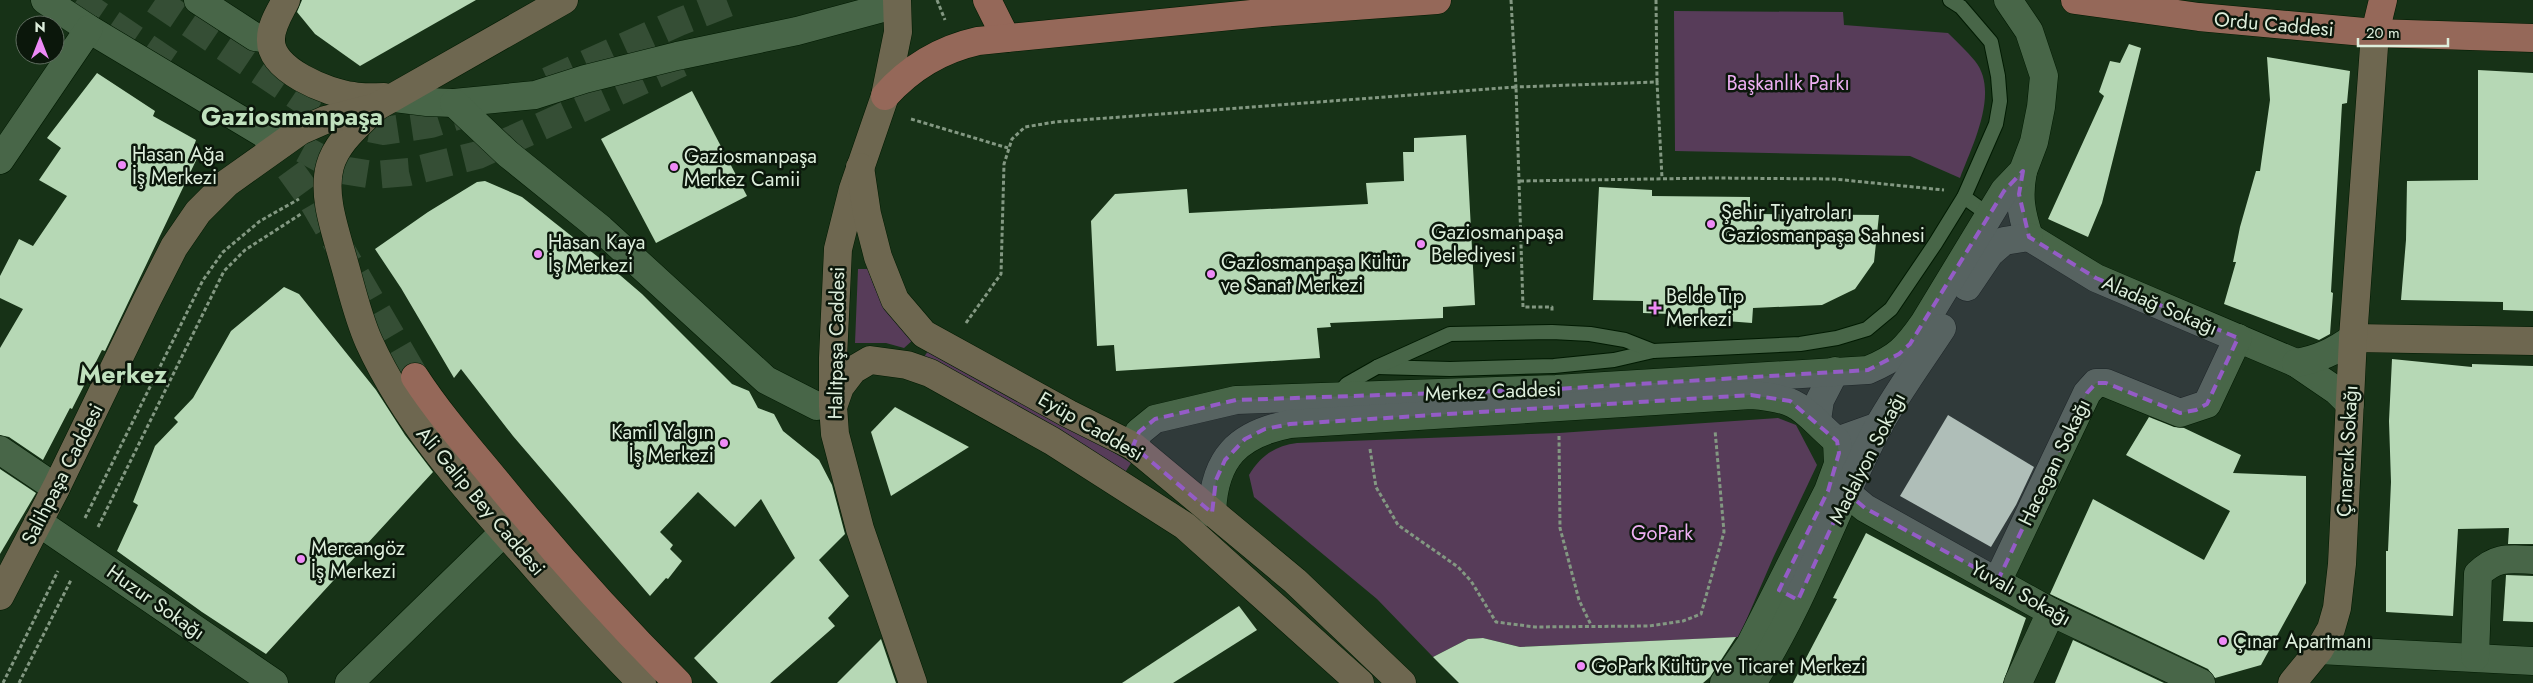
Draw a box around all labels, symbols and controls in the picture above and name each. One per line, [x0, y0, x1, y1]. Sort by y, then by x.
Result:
street label: Ordu Caddesi [2213, 5, 2335, 44]
north arrow [15, 15, 65, 65]
scale bar [2358, 15, 2448, 47]
text: N [34, 17, 46, 37]
text: 20 m [2366, 22, 2400, 44]
park label: Başkanlık Parkı [1726, 69, 1850, 98]
district label: Gaziosmanpaşa [201, 98, 383, 134]
place label: Hasan Ağa İş Merkezi [132, 140, 224, 192]
place label: Gaziosmanpaşa Merkez Camii [684, 142, 817, 194]
marker: Hasan Ağa İş Merkezi [116, 159, 128, 171]
marker: Gaziosmanpaşa Merkez Camii [668, 161, 680, 173]
place label: Şehir Tiyatroları Gaziosmanpaşa Sahnesi [1721, 198, 1925, 250]
place label: Gaziosmanpaşa Belediyesi [1431, 218, 1564, 270]
marker: Şehir Tiyatroları Gaziosmanpaşa Sahnesi [1705, 218, 1717, 230]
place label: Hasan Kaya İş Merkezi [548, 228, 645, 280]
marker: Gaziosmanpaşa Belediyesi [1415, 238, 1427, 250]
marker: Hasan Kaya İş Merkezi [532, 248, 544, 260]
place label: Gaziosmanpaşa Kültür ve Sanat Merkezi [1221, 248, 1409, 300]
street label: Halitpaşa Caddesi [821, 266, 852, 420]
marker: Gaziosmanpaşa Kültür ve Sanat Merkezi [1205, 268, 1217, 280]
street label: Aladağ Sokağı [2098, 268, 2222, 343]
place label: Belde Tıp Merkezi [1666, 282, 1744, 334]
marker: Belde Tıp Merkezi [1648, 301, 1662, 315]
district label: Merkez [79, 356, 167, 392]
street label: Merkez Caddesi [1424, 375, 1562, 408]
street label: Çınarcık Sokağı [2330, 384, 2365, 518]
street label: Eyüp Caddesi [1033, 385, 1149, 468]
street label: Madalyon Sokağı [1822, 387, 1913, 529]
street label: Hacegan Sokağı [2011, 394, 2098, 531]
street label: Salihpaşa Caddesi [14, 398, 111, 550]
place label: Kamil Yalgın İş Merkezi [611, 418, 714, 470]
street label: Ali Galip Bey Caddesi [409, 420, 552, 582]
marker: Kamil Yalgın İş Merkezi [718, 437, 730, 449]
park label: GoPark [1631, 519, 1693, 548]
place label: Mercangöz İş Merkezi [311, 534, 405, 586]
marker: Mercangöz İş Merkezi [295, 553, 307, 565]
street label: Yuvalı Sokağı [1965, 554, 2076, 633]
street label: Huzur Sokağı [101, 558, 211, 647]
place label: Çınar Apartmanı [2233, 627, 2372, 656]
marker: Çınar Apartmanı [2217, 635, 2229, 647]
place label: GoPark Kültür ve Ticaret Merkezi [1591, 652, 1866, 681]
marker: GoPark Kültür ve Ticaret Merkezi [1575, 660, 1587, 672]

